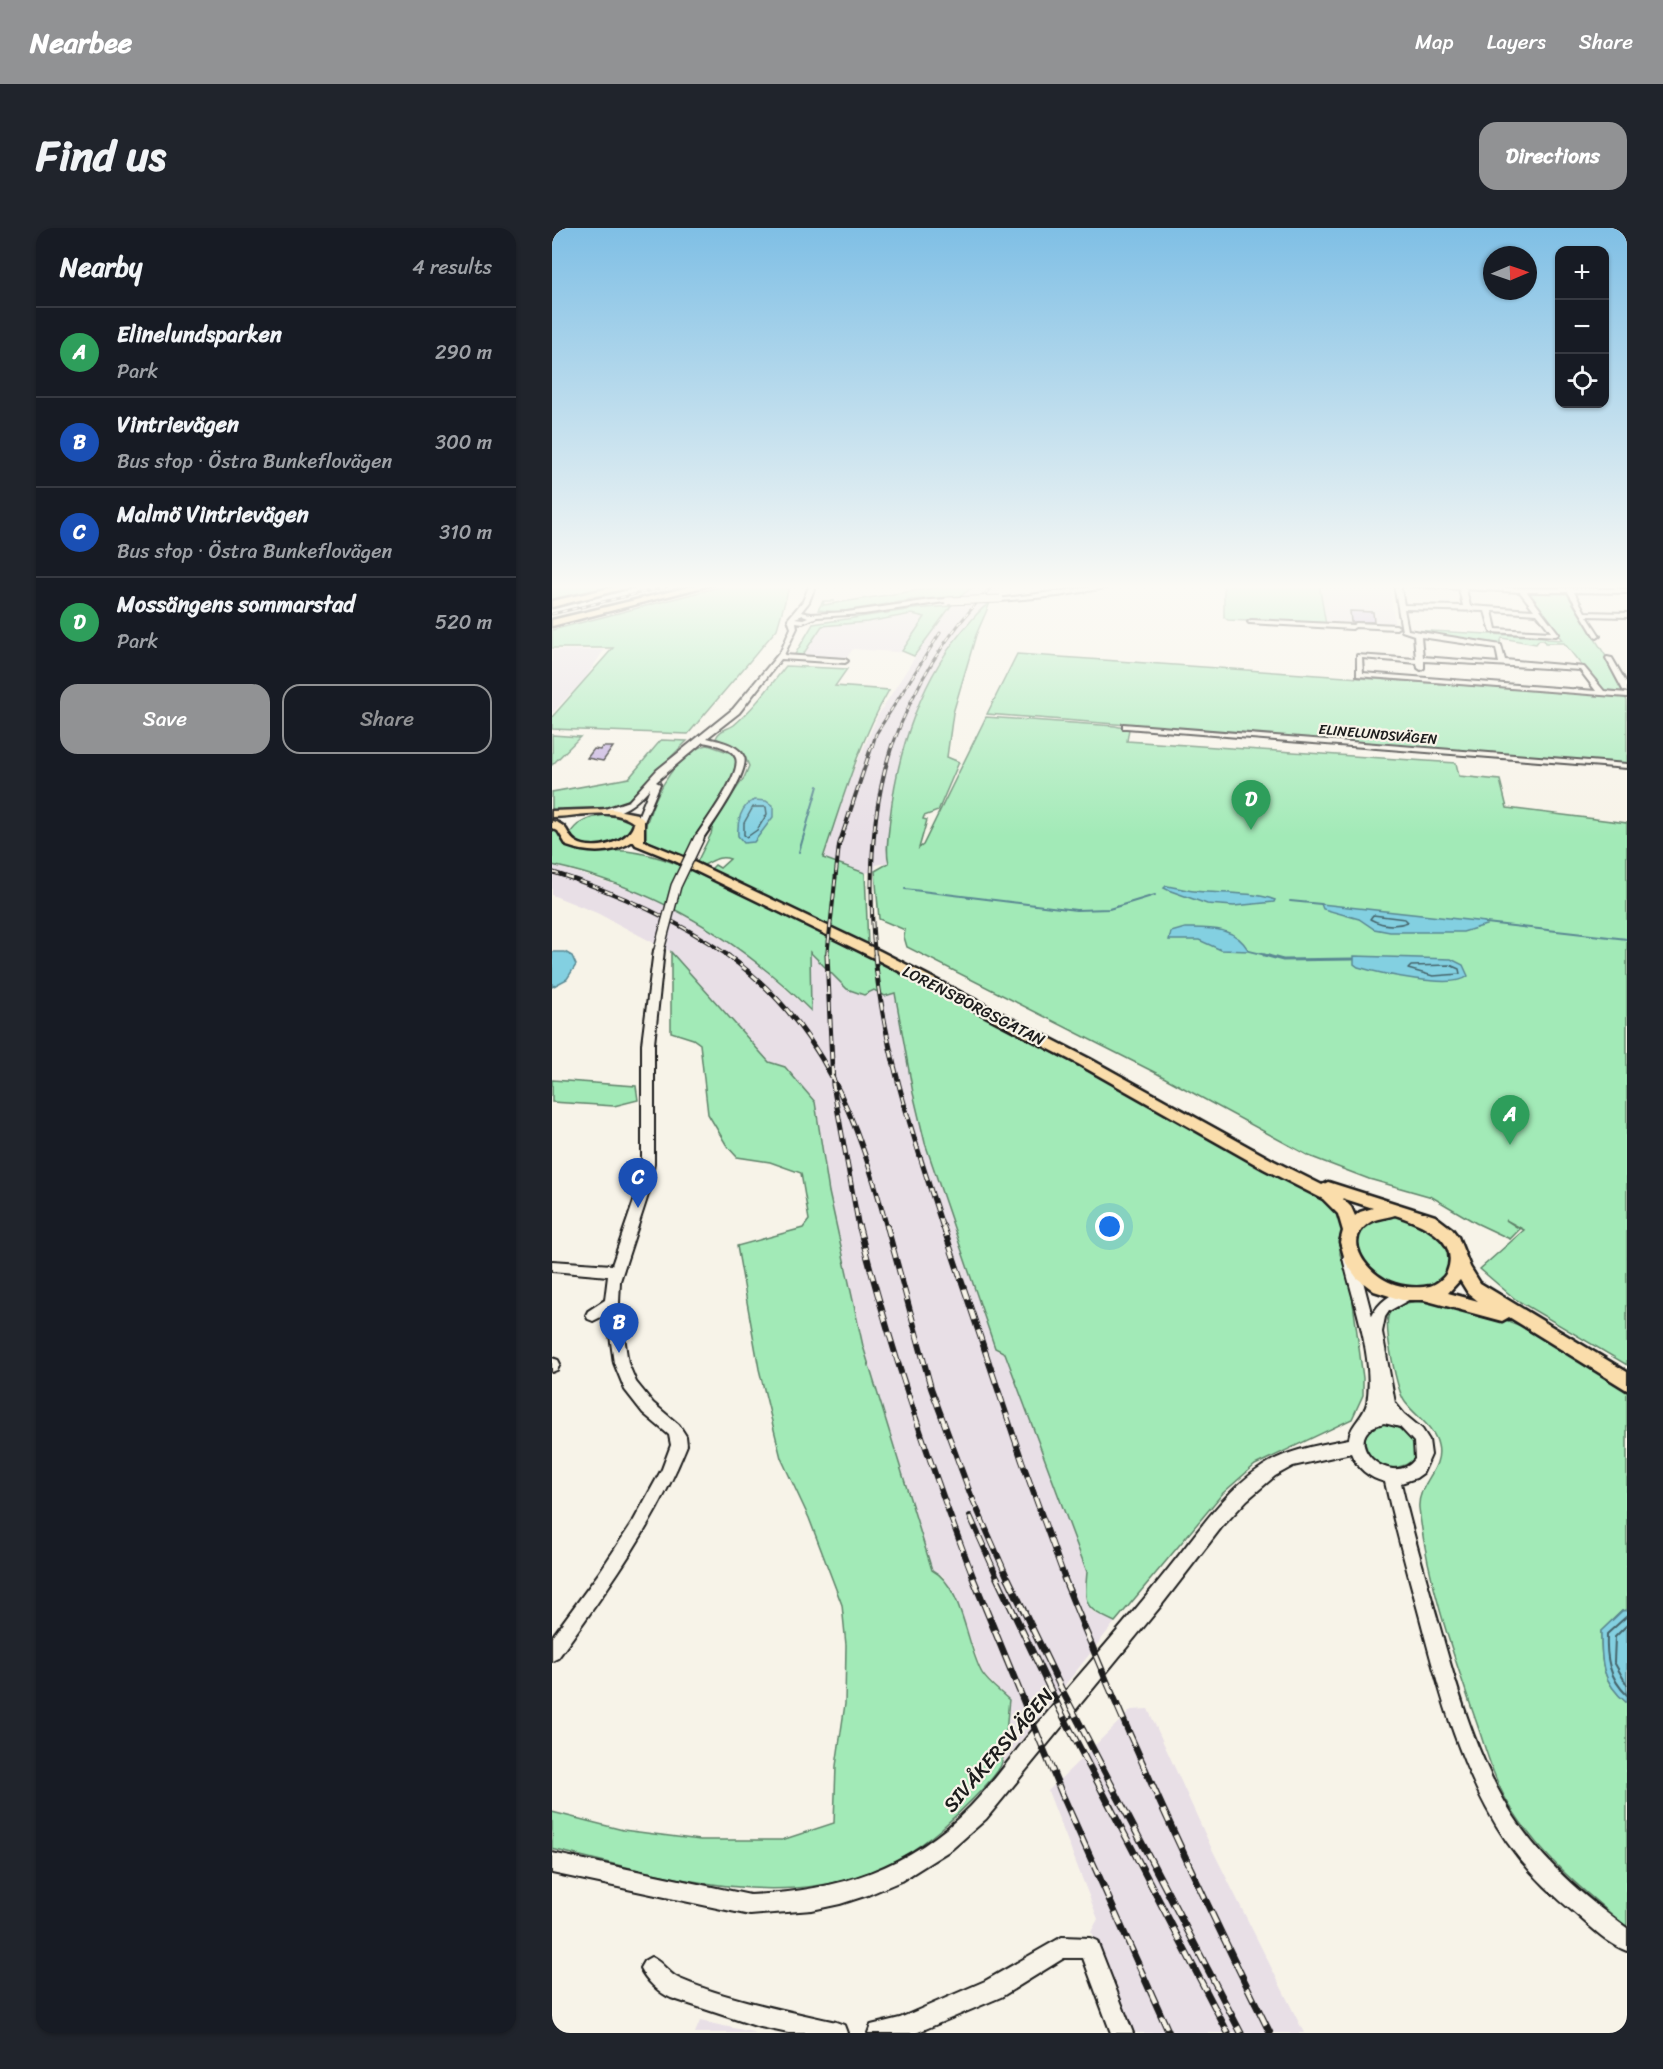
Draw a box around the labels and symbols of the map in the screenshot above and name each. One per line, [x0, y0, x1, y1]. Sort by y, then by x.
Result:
north arrow [1483, 246, 1537, 300]
street label: ELINELUNDSVÄGEN [1317, 717, 1439, 752]
pin: D [1232, 780, 1270, 830]
street label: LORENSBORGSGATAN [897, 957, 1051, 1054]
pin: A [1490, 1096, 1530, 1145]
pin: C [618, 1158, 658, 1208]
your location [1095, 1212, 1124, 1241]
pin: B [600, 1304, 638, 1353]
street label: SIVÅKERSVÄGEN [934, 1680, 1063, 1821]

